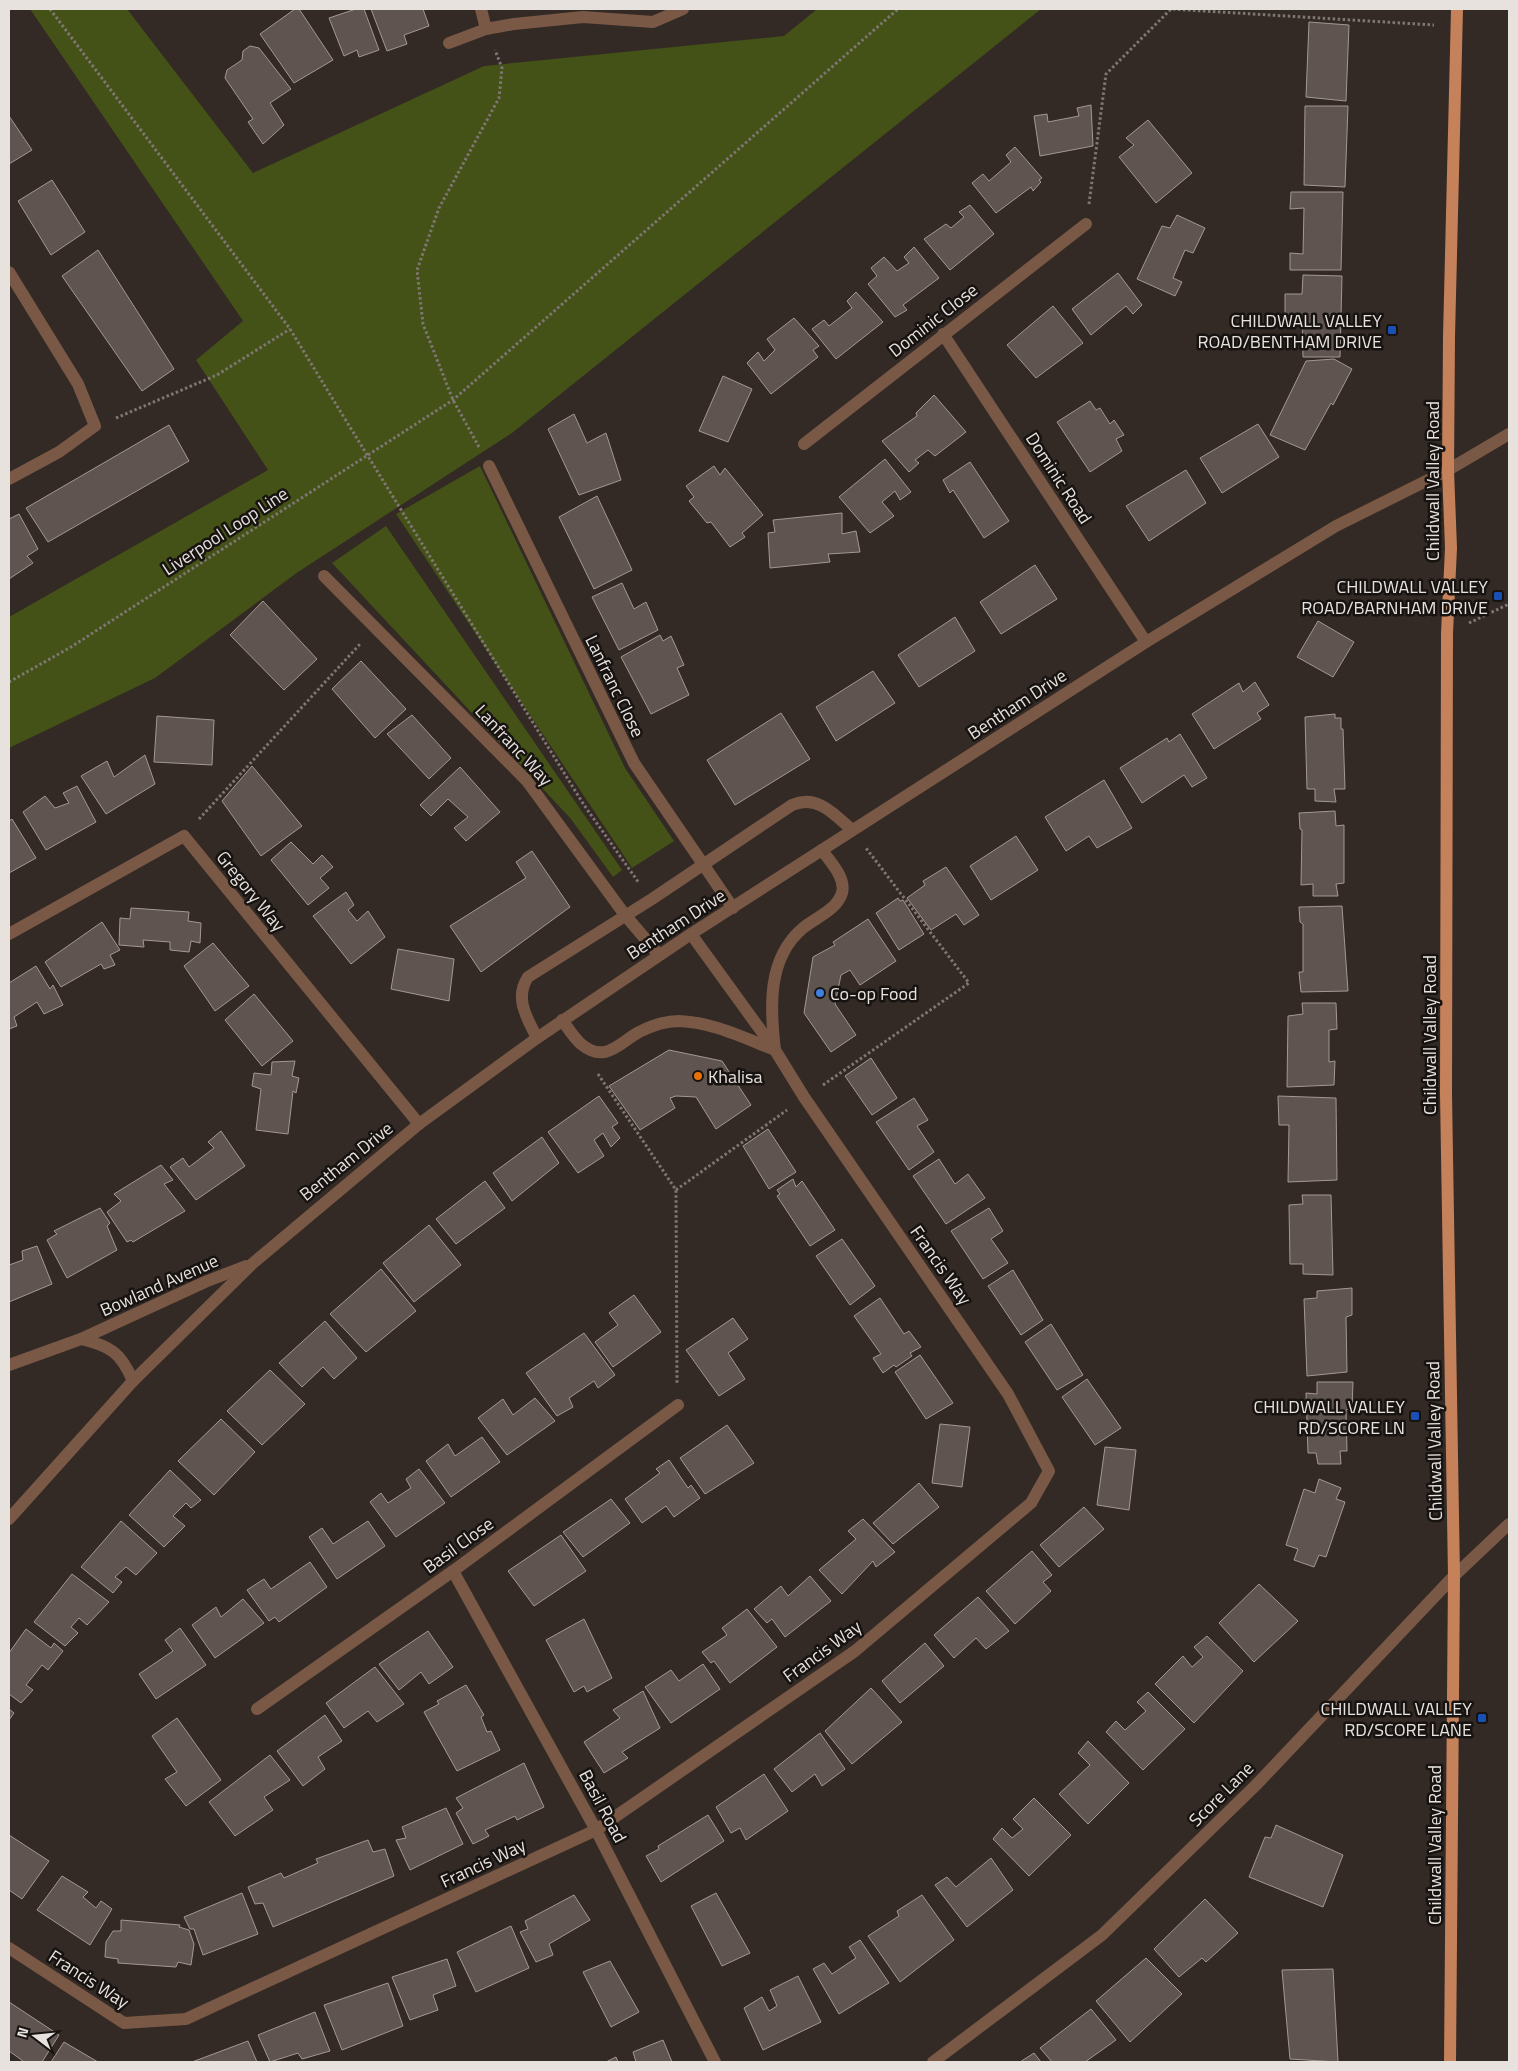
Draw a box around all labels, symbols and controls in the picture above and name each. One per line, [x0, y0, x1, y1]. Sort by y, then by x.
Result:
street label: Dominic Close [883, 277, 983, 363]
place label: CHILDWALL VALLEY ROAD/BENTHAM DRIVE [1197, 307, 1382, 355]
marker: CHILDWALL VALLEY ROAD/BENTHAM DRIVE [1386, 324, 1398, 336]
street label: Childwall Valley Road [1419, 401, 1446, 561]
street label: Dominic Road [1019, 427, 1099, 529]
street label: Liverpool Loop Line [157, 480, 293, 582]
place label: CHILDWALL VALLEY ROAD/BARNHAM DRIVE [1301, 573, 1488, 621]
marker: CHILDWALL VALLEY ROAD/BARNHAM DRIVE [1492, 590, 1504, 602]
street label: Lanfranc Close [579, 630, 651, 742]
street label: Bentham Drive [962, 662, 1072, 746]
street label: Lanfranc Way [469, 698, 559, 792]
street label: Gregory Way [210, 845, 292, 937]
street label: Bentham Drive [621, 882, 731, 966]
street label: Childwall Valley Road [1416, 955, 1443, 1115]
place label: Co-op Food [830, 980, 918, 1007]
marker: Co-op Food [814, 987, 826, 999]
place label: Khalisa [708, 1063, 762, 1090]
marker: Khalisa [692, 1070, 704, 1082]
street label: Bentham Drive [294, 1115, 398, 1207]
street label: Francis Way [904, 1220, 978, 1310]
street label: Bowland Avenue [96, 1247, 222, 1323]
street label: Childwall Valley Road [1419, 1361, 1449, 1521]
place label: CHILDWALL VALLEY RD/SCORE LN [1253, 1393, 1405, 1441]
marker: CHILDWALL VALLEY RD/SCORE LN [1409, 1410, 1421, 1422]
street label: Basil Close [417, 1510, 499, 1580]
street label: Francis Way [777, 1613, 867, 1689]
place label: CHILDWALL VALLEY RD/SCORE LANE [1320, 1695, 1472, 1743]
marker: CHILDWALL VALLEY RD/SCORE LANE [1476, 1712, 1488, 1724]
street label: Score Lane [1182, 1755, 1260, 1833]
street label: Basil Road [572, 1765, 634, 1847]
street label: Childwall Valley Road [1421, 1765, 1448, 1925]
street label: Francis Way [436, 1831, 530, 1895]
street label: Francis Way [43, 1943, 135, 2015]
north arrow [10, 2011, 60, 2061]
text: N [11, 2025, 33, 2040]

